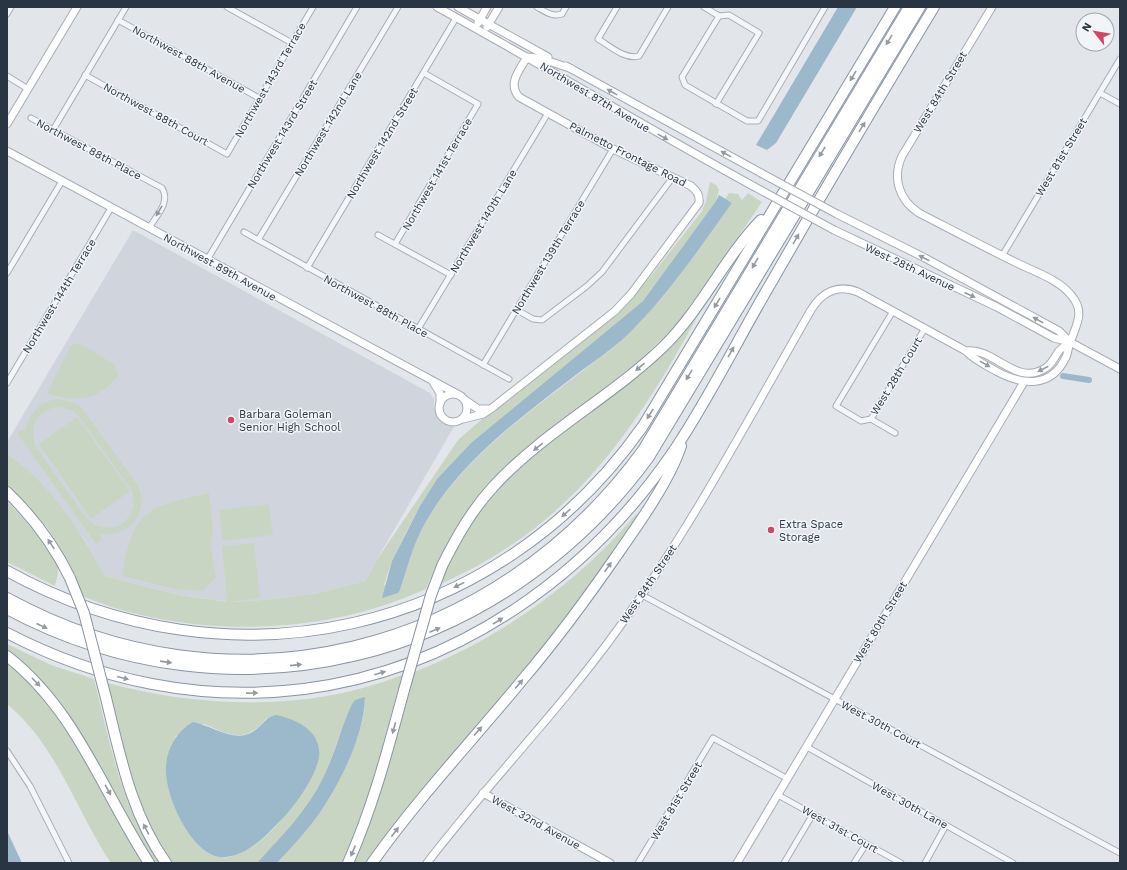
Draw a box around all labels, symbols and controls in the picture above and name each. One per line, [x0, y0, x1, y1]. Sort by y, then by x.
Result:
north arrow [1075, 12, 1115, 52]
street label: Northwest 143rd Terrace [232, 20, 309, 140]
text: N [1079, 20, 1095, 34]
street label: Northwest 88th Avenue [130, 23, 247, 96]
one-way arrow [886, 34, 893, 46]
street label: West 84th Street [911, 49, 970, 135]
street label: Northwest 87th Avenue [538, 59, 652, 135]
street label: Northwest 142nd Lane [292, 69, 365, 179]
one-way arrow [850, 70, 857, 82]
street label: Northwest 143rd Street [245, 77, 320, 191]
street label: Northwest 88th Court [101, 80, 211, 149]
street label: Northwest 142nd Street [344, 85, 421, 201]
one-way arrow [607, 88, 618, 95]
street label: West 81st Street [1033, 115, 1090, 199]
street label: Northwest 88th Place [34, 116, 144, 183]
street label: Northwest 141st Terrace [400, 116, 475, 233]
street label: Palmetto Frontage Road [567, 119, 688, 190]
one-way arrow [859, 121, 866, 133]
one-way arrow [657, 133, 668, 140]
one-way arrow [818, 147, 826, 157]
one-way arrow [721, 151, 732, 157]
street label: Northwest 140th Lane [447, 167, 519, 275]
street label: Northwest 139th Terrace [509, 198, 588, 317]
one-way arrow [155, 206, 163, 216]
street label: Northwest 89th Avenue [161, 231, 278, 304]
one-way arrow [793, 233, 800, 245]
street label: Northwest 144th Terrace [20, 237, 99, 356]
street label: West 28th Avenue [863, 241, 957, 294]
one-way arrow [918, 255, 930, 261]
one-way arrow [751, 258, 759, 268]
street label: Northwest 88th Place [321, 272, 430, 341]
one-way arrow [964, 292, 976, 298]
one-way arrow [713, 298, 721, 308]
one-way arrow [1033, 317, 1044, 323]
street label: West 28th Court [868, 335, 925, 418]
one-way arrow [728, 346, 735, 358]
one-way arrow [979, 361, 990, 368]
one-way arrow [635, 362, 646, 371]
one-way arrow [1037, 366, 1049, 372]
one-way arrow [685, 369, 692, 381]
place label: Barbara Goleman Senior High School [239, 408, 341, 434]
one-way arrow [646, 409, 654, 419]
marker: Barbara Goleman Senior High School [226, 415, 236, 425]
one-way arrow [532, 442, 543, 451]
one-way arrow [561, 508, 571, 518]
place label: Extra Space Storage [779, 518, 843, 544]
marker: Extra Space Storage [766, 525, 776, 535]
one-way arrow [48, 538, 55, 550]
street label: West 84th Street [617, 542, 680, 626]
one-way arrow [604, 562, 612, 573]
street label: West 80th Street [851, 579, 910, 665]
one-way arrow [453, 582, 465, 588]
one-way arrow [493, 617, 504, 624]
one-way arrow [36, 623, 48, 629]
one-way arrow [429, 626, 441, 633]
one-way arrow [160, 659, 173, 665]
one-way arrow [290, 662, 302, 669]
one-way arrow [374, 670, 386, 676]
one-way arrow [117, 676, 129, 682]
one-way arrow [31, 677, 41, 687]
one-way arrow [514, 679, 523, 690]
one-way arrow [246, 689, 258, 696]
street label: West 30th Court [838, 698, 923, 751]
one-way arrow [390, 722, 396, 734]
one-way arrow [473, 727, 482, 736]
street label: West 81st Street [648, 759, 705, 843]
street label: West 30th Lane [869, 779, 950, 832]
one-way arrow [104, 784, 111, 796]
street label: West 32nd Avenue [489, 793, 582, 852]
street label: West 31st Court [799, 803, 881, 856]
one-way arrow [143, 824, 150, 835]
one-way arrow [391, 826, 399, 837]
one-way arrow [350, 846, 356, 857]

